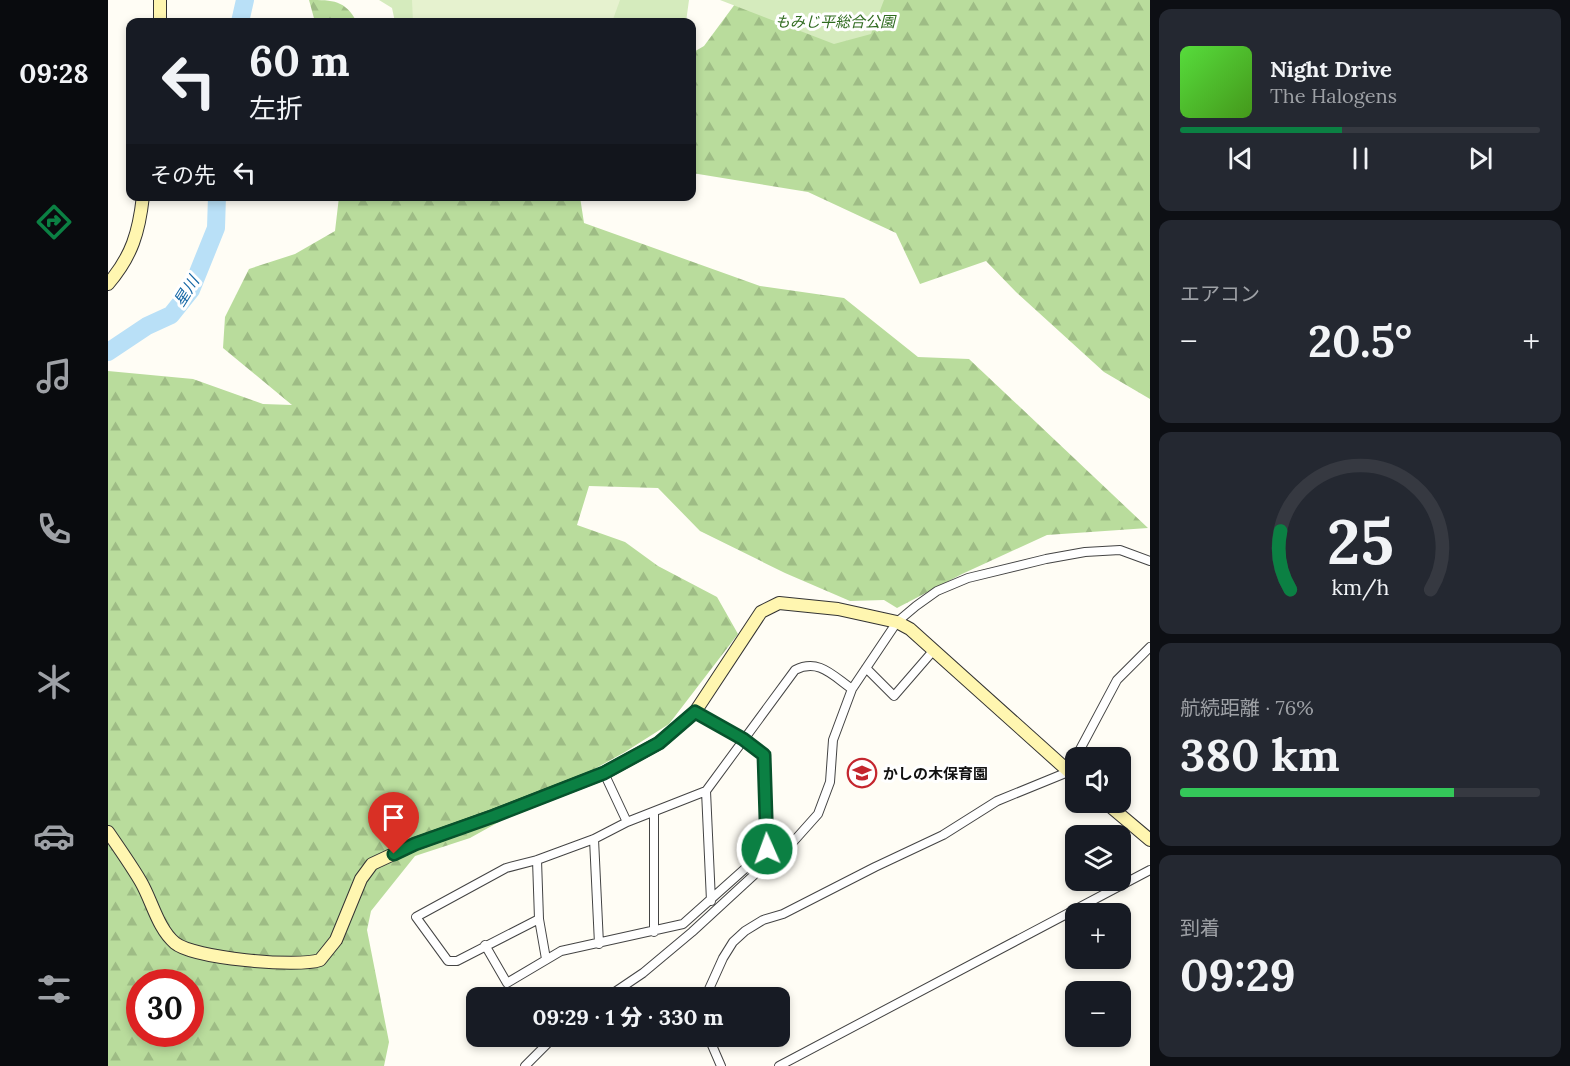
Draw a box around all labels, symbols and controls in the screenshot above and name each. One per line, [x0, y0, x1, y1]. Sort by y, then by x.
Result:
park label: もみじ平総合公園 [775, 12, 897, 31]
text: 60 m [249, 34, 350, 88]
icon: left [150, 42, 228, 120]
text: Night Drive [1270, 55, 1392, 83]
text: 09:28 [19, 56, 89, 90]
text: The Halogens [1270, 83, 1397, 108]
text: 左折 [249, 91, 303, 125]
icon: previous [1224, 142, 1257, 175]
icon: pause [1344, 142, 1377, 175]
icon: next [1464, 142, 1497, 175]
icon: left [228, 156, 261, 189]
text: その先 [150, 161, 216, 189]
icon: directions [33, 201, 75, 243]
water label: 星川 [169, 270, 204, 310]
text: エアコン [1180, 281, 1260, 306]
text: 20.5° [1308, 312, 1412, 369]
text: − [1180, 320, 1198, 362]
text: + [1522, 320, 1540, 362]
icon: music [33, 355, 75, 397]
text: 25 [1327, 501, 1393, 581]
icon: phone [33, 508, 75, 550]
text: km/h [1331, 573, 1389, 601]
icon: climate [33, 661, 75, 703]
text: 航続距離 · 76% [1180, 695, 1314, 720]
text: 380 km [1180, 726, 1340, 783]
map controls [1065, 747, 1131, 1047]
button: sound [1065, 747, 1131, 813]
school or university icon: かしの木保育園 [846, 757, 878, 789]
place label: かしの木保育園 [883, 764, 988, 783]
pin [368, 792, 419, 854]
icon: arrive [377, 801, 410, 834]
icon: car [33, 815, 75, 857]
position arrow [735, 817, 799, 881]
button: layers [1065, 825, 1131, 891]
button: + [1065, 903, 1131, 969]
text: 到着 [1180, 915, 1220, 940]
text: 09:29 [1180, 946, 1296, 1003]
icon: filters [33, 968, 75, 1010]
speed limit sign: 30 [126, 969, 204, 1047]
button: − [1065, 981, 1131, 1047]
text: 09:29 · 1 分 · 330 m [532, 1003, 724, 1031]

